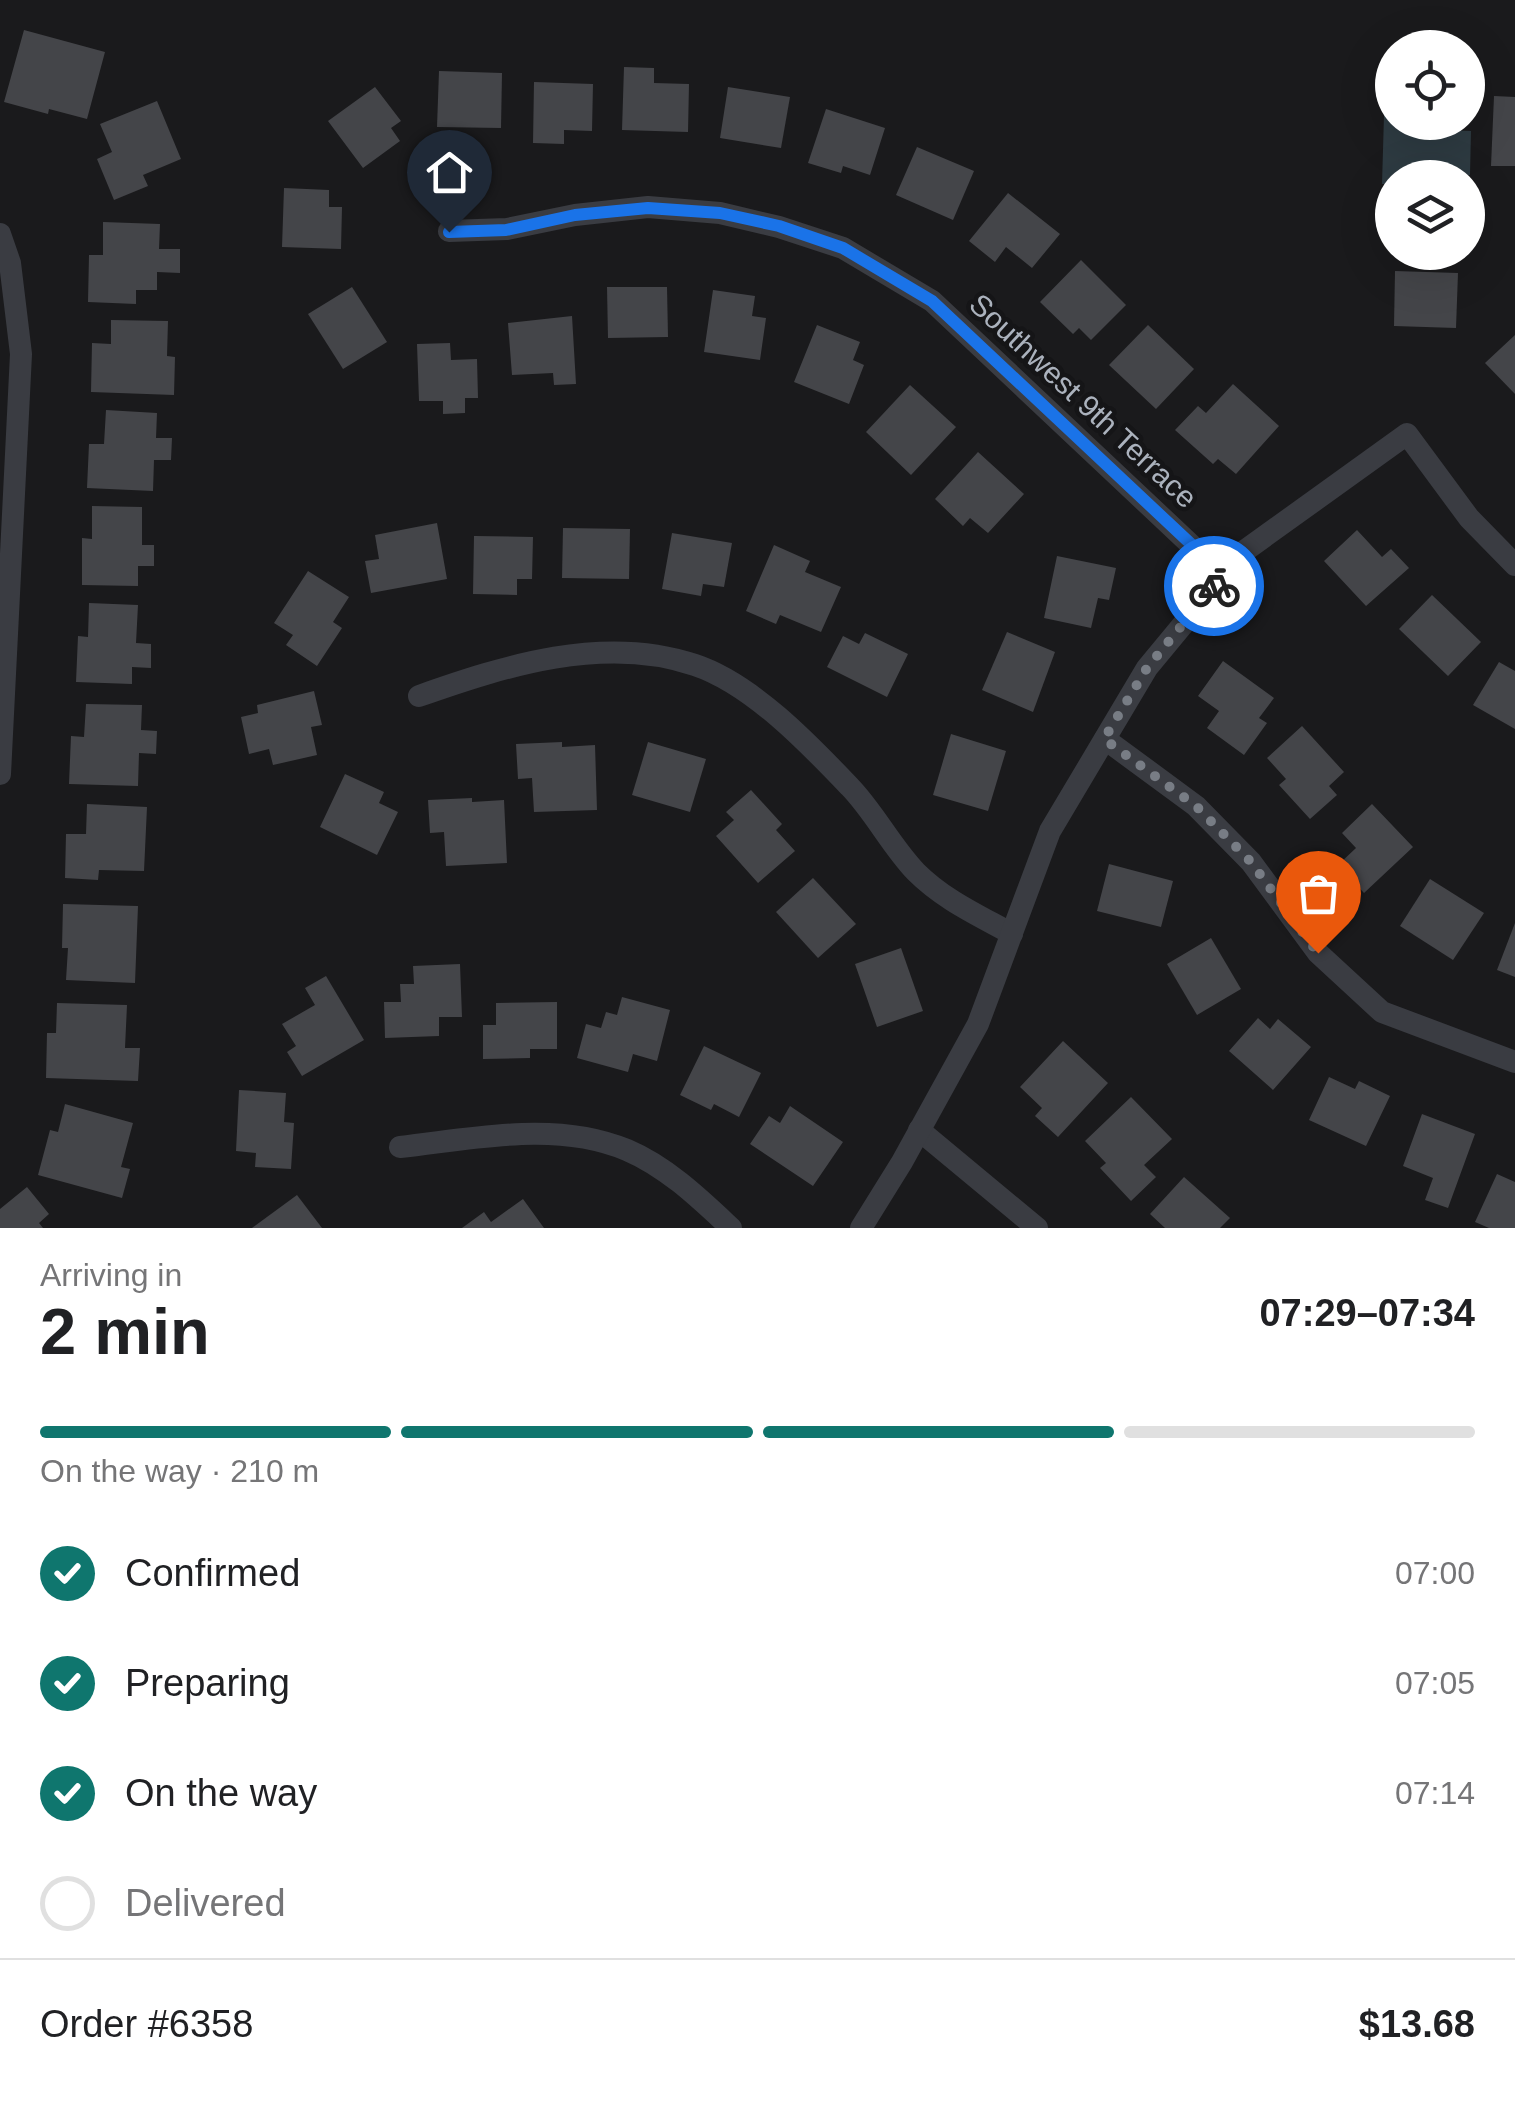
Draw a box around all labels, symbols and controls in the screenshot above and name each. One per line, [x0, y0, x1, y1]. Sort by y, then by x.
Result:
map controls [1375, 30, 1485, 270]
button: locate [1375, 30, 1485, 140]
pin [407, 130, 492, 233]
icon: home [422, 145, 477, 200]
button: layers [1375, 160, 1485, 270]
street label: Southwest 9th Terrace [963, 287, 1204, 514]
courier [1164, 536, 1264, 636]
icon: bike [1187, 559, 1242, 614]
pin [1276, 851, 1361, 954]
icon: bag [1291, 866, 1346, 921]
text: Arriving in [40, 1257, 182, 1293]
text: 07:29–07:34 [1259, 1292, 1475, 1334]
text: 2 min [40, 1295, 210, 1368]
text: On the way · 210 m [40, 1453, 319, 1489]
icon: check [40, 1546, 95, 1601]
text: Confirmed [125, 1552, 300, 1594]
text: 07:00 [1395, 1555, 1475, 1591]
icon: check [40, 1656, 95, 1711]
text: Preparing [125, 1662, 290, 1704]
text: 07:05 [1395, 1665, 1475, 1701]
icon: check [40, 1766, 95, 1821]
text: On the way [125, 1772, 317, 1814]
text: 07:14 [1395, 1775, 1475, 1811]
text: Delivered [125, 1882, 286, 1924]
text: Order #6358 [40, 2003, 253, 2045]
text: $13.68 [1359, 2003, 1475, 2045]

